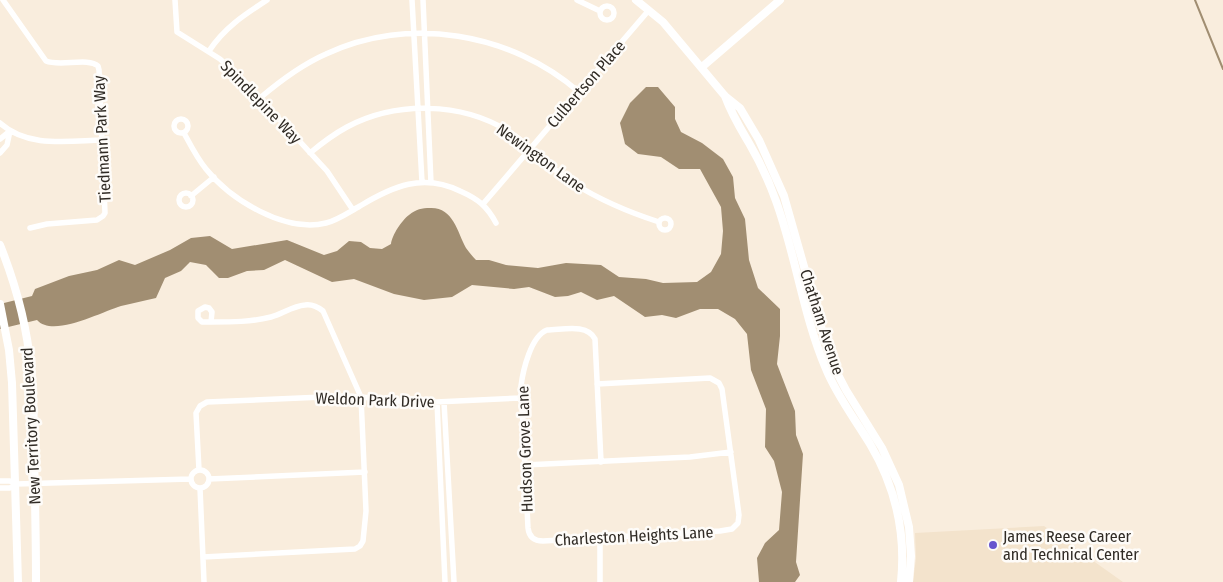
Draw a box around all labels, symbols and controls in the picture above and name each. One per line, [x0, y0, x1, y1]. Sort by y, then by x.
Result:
street label: Culbertson Place [543, 36, 629, 132]
street label: Spindlepine Way [217, 56, 306, 148]
street label: Tiedmann Park Way [89, 74, 115, 203]
street label: Newington Lane [493, 120, 589, 197]
street label: Chatham Avenue [796, 267, 848, 377]
street label: New Territory Boulevard [17, 347, 45, 505]
street label: Hudson Grove Lane [513, 385, 537, 513]
street label: Weldon Park Drive [315, 388, 435, 412]
street label: Charleston Heights Lane [554, 522, 714, 550]
place label: James Reese Career and Technical Center [1003, 527, 1139, 564]
marker: James Reese Career and Technical Center [987, 539, 999, 551]

